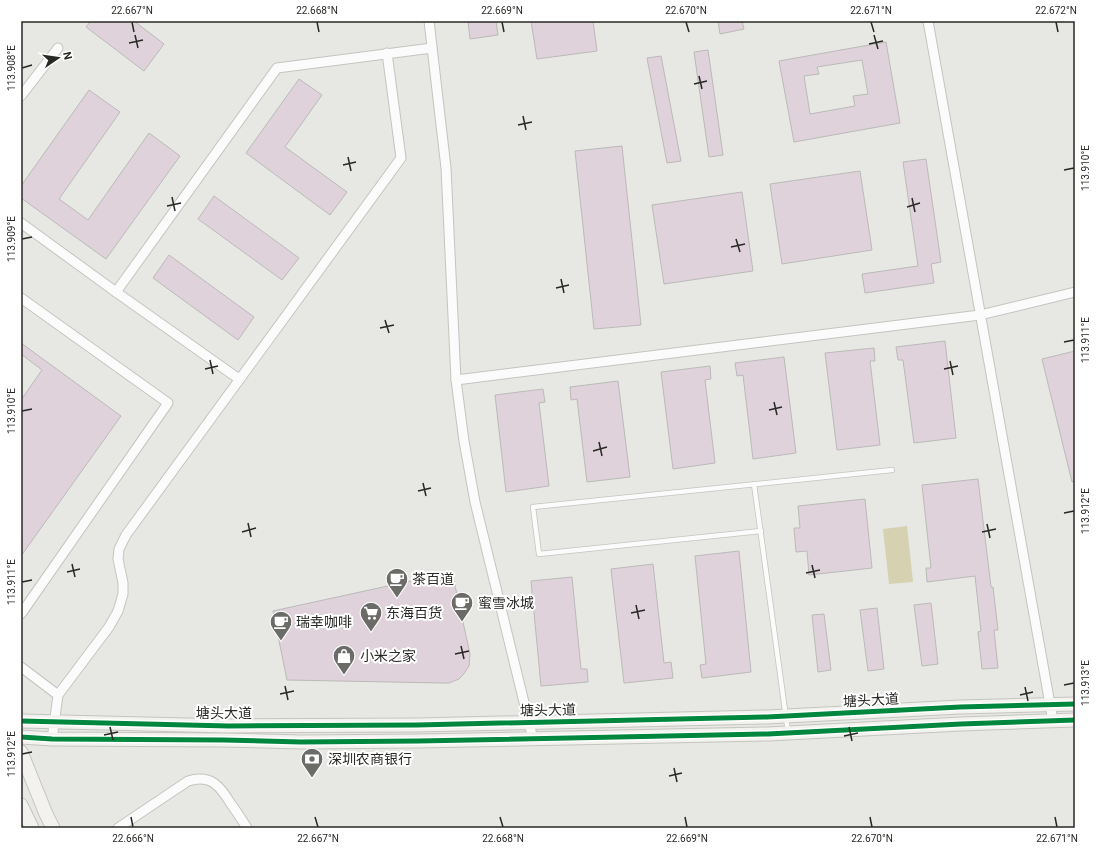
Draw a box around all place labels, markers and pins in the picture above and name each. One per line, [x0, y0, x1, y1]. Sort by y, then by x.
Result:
cafe icon: 茶百道 [384, 566, 410, 599]
place label: 茶百道 [412, 571, 454, 587]
cafe icon: 蜜雪冰城 [449, 590, 475, 623]
place label: 蜜雪冰城 [478, 595, 534, 611]
supermarket icon: 东海百货 [358, 600, 384, 633]
place label: 东海百货 [386, 605, 442, 621]
cafe icon: 瑞幸咖啡 [268, 609, 294, 642]
place label: 瑞幸咖啡 [296, 614, 352, 630]
shop icon: 小米之家 [331, 643, 357, 676]
place label: 小米之家 [360, 648, 416, 664]
bank icon: 深圳农商银行 [299, 746, 325, 779]
place label: 深圳农商银行 [328, 751, 412, 767]

